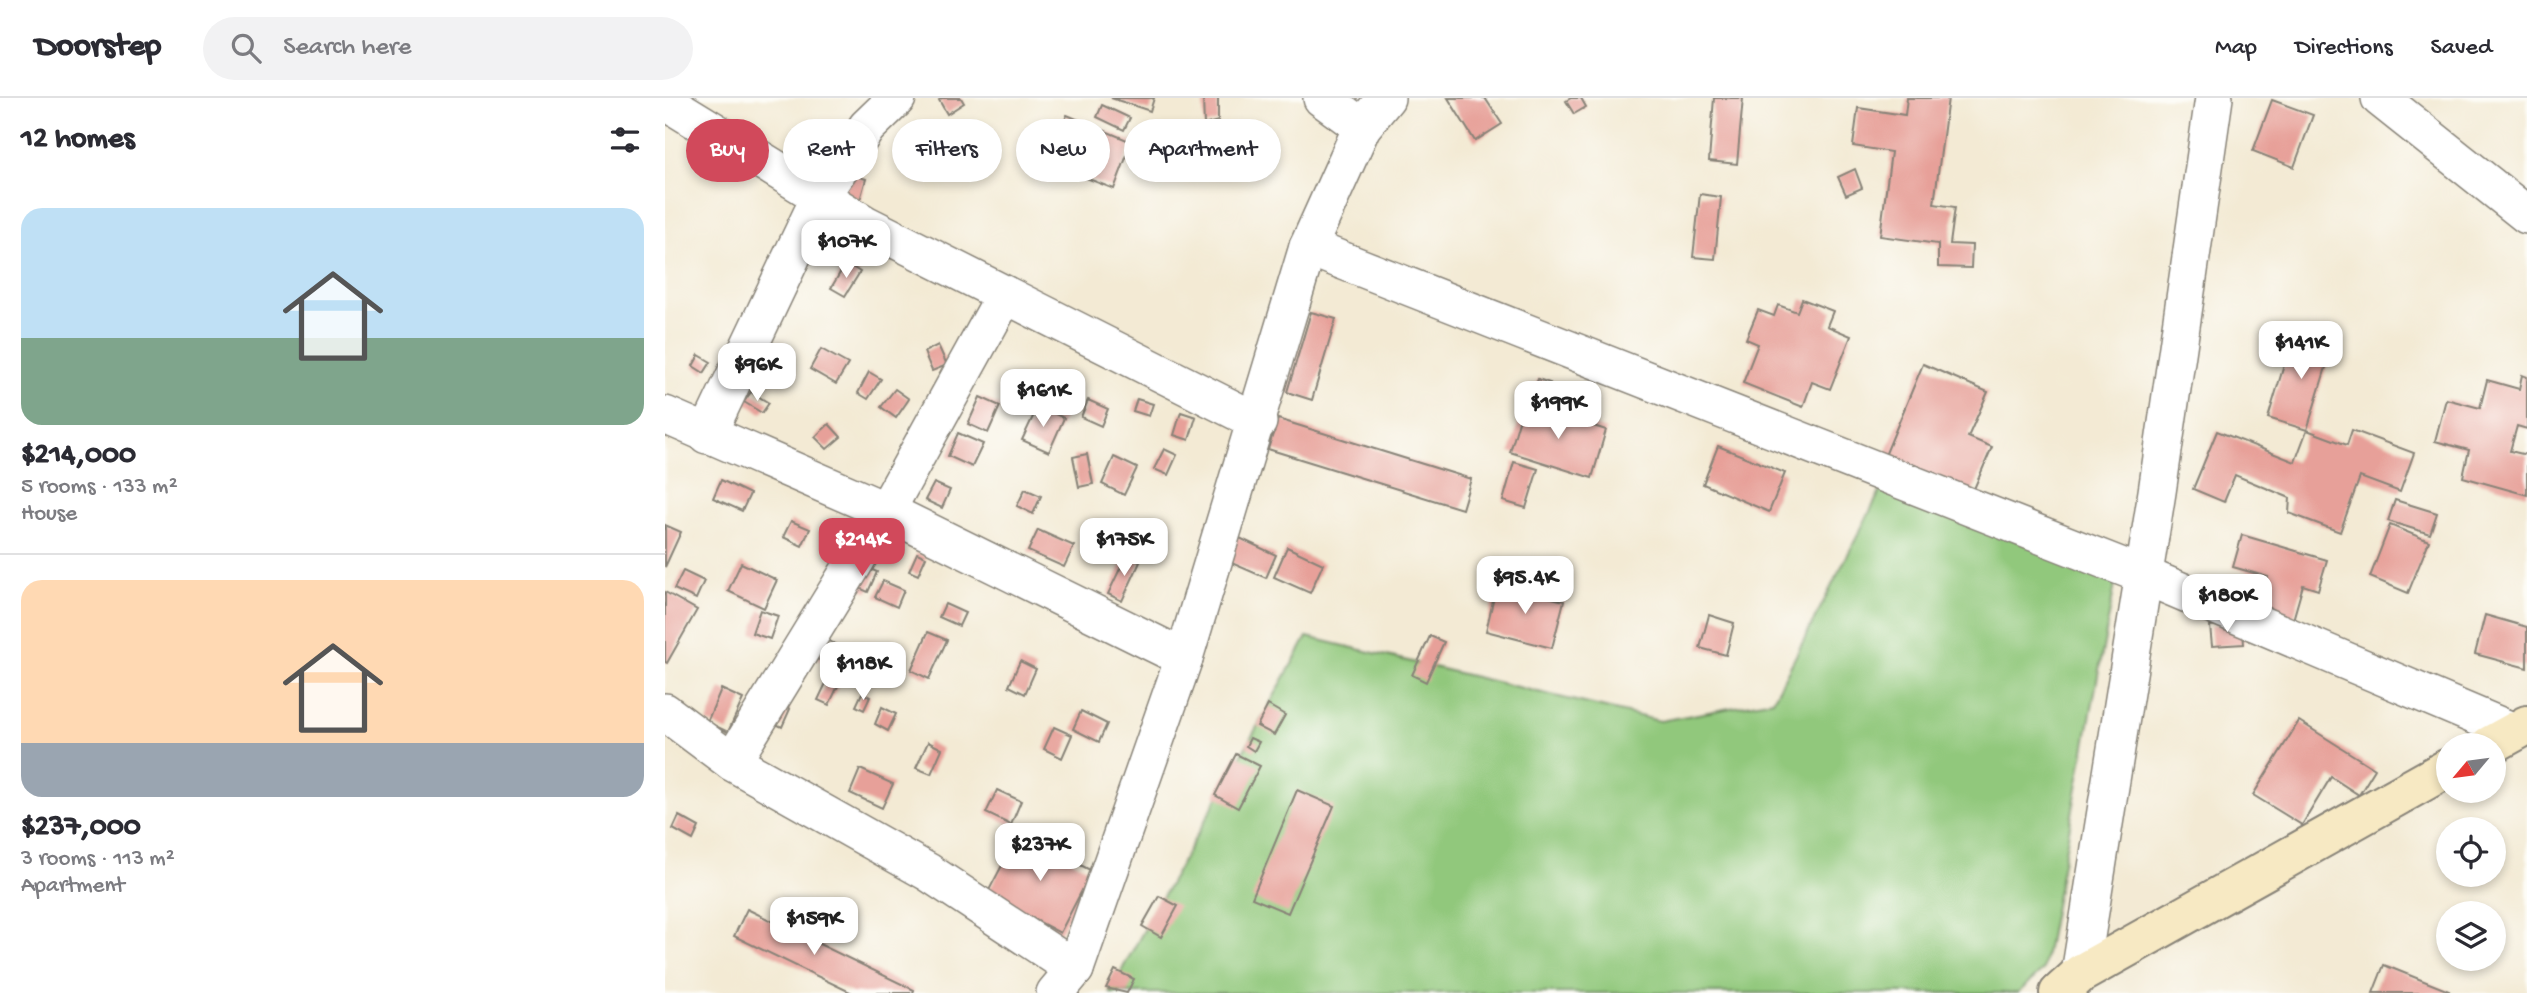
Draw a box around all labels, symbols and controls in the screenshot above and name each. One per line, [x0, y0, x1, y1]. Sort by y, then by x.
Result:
search box [203, 17, 693, 80]
text: Doorstep [35, 29, 161, 67]
icon: search [227, 29, 265, 67]
text: Search here [283, 33, 411, 64]
text: Map [2215, 34, 2257, 63]
text: Directions [2295, 34, 2393, 63]
text: Saved [2431, 34, 2492, 63]
chip: Buy [686, 119, 769, 182]
chip: Rent [783, 119, 878, 182]
chip: Filters [892, 119, 1002, 182]
chip: New [1016, 119, 1110, 182]
chip: Apartment [1124, 119, 1281, 182]
icon: filters [606, 121, 644, 159]
text: 12 homes [21, 123, 134, 158]
pin: $107K [797, 220, 895, 280]
text: $107K [817, 229, 875, 256]
icon: home [270, 253, 396, 379]
pin: $141K [2252, 322, 2350, 381]
text: $141K [2275, 330, 2327, 357]
pin: $96K [716, 344, 798, 403]
text: $96K [734, 352, 780, 379]
pin: $161K [994, 370, 1092, 429]
text: $161K [1016, 378, 1070, 405]
pin: $199K [1509, 382, 1607, 441]
text: $199K [1530, 390, 1586, 417]
text: $214,000 [21, 439, 136, 474]
text: 5 rooms · 133 m² [21, 474, 178, 501]
text: House [21, 501, 77, 528]
pin: $214K [813, 518, 911, 578]
pin: $175K [1075, 518, 1173, 578]
text: $214K [835, 527, 889, 554]
text: $175K [1096, 527, 1152, 554]
pin: $95.4K [1468, 556, 1582, 616]
text: $95.4K [1493, 565, 1557, 592]
pin: $180K [2178, 574, 2276, 634]
text: $180K [2198, 583, 2256, 610]
icon: home [270, 625, 396, 751]
pin: $118K [814, 642, 912, 702]
text: $118K [836, 651, 890, 678]
north arrow [2436, 733, 2506, 803]
map controls [2436, 733, 2506, 971]
text: $237,000 [21, 811, 141, 846]
button: locate [2436, 817, 2506, 887]
pin: $237K [991, 824, 1089, 883]
text: $237K [1011, 832, 1069, 859]
text: 3 rooms · 113 m² [21, 846, 175, 873]
text: Apartment [21, 873, 125, 900]
pin: $159K [765, 898, 863, 957]
button: layers [2436, 901, 2506, 971]
text: $159K [786, 906, 842, 933]

